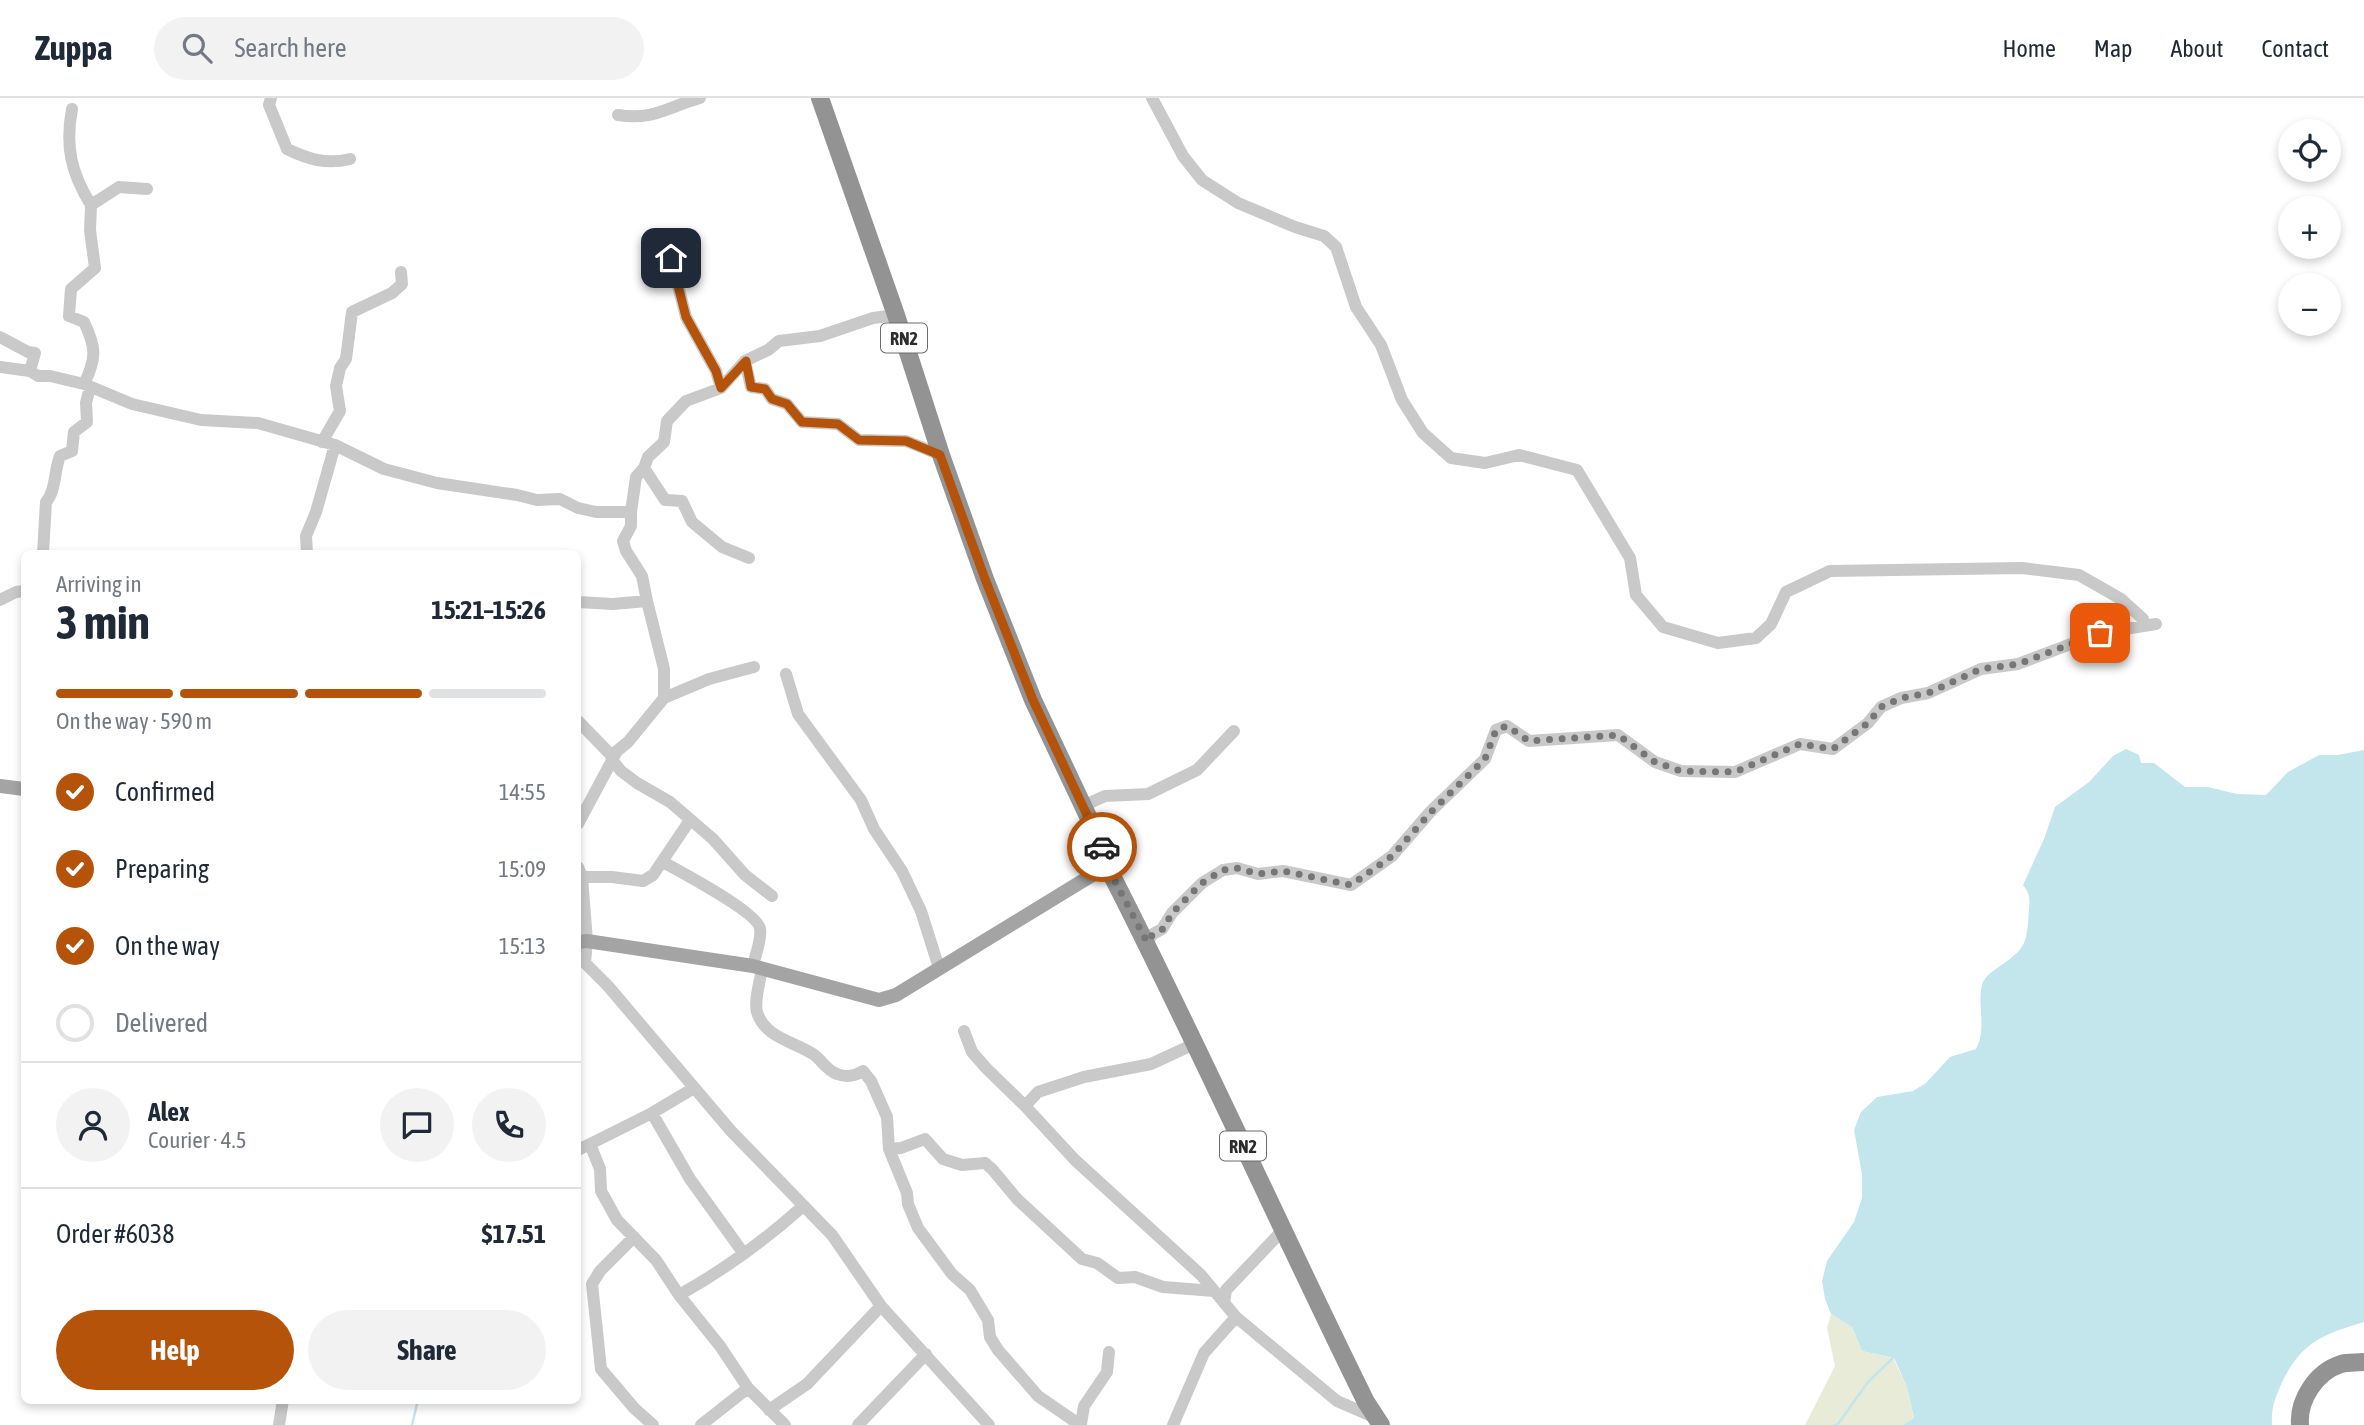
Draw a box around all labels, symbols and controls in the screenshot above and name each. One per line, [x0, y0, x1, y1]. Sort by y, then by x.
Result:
search box [154, 17, 644, 80]
text: Zuppa [35, 29, 112, 67]
icon: search [178, 29, 216, 67]
text: Search here [234, 33, 347, 63]
text: Home [2002, 35, 2056, 62]
text: Map [2094, 35, 2132, 62]
text: About [2170, 35, 2223, 62]
text: Contact [2261, 35, 2329, 62]
map controls [2278, 119, 2341, 336]
button: locate [2278, 119, 2341, 182]
button: + [2278, 196, 2341, 259]
pin [641, 228, 701, 288]
icon: home [652, 239, 690, 277]
button: − [2278, 273, 2341, 336]
road number: RN2 [881, 324, 927, 352]
text: Arriving in [56, 571, 142, 597]
text: 15:21–15:26 [431, 595, 546, 625]
text: 3 min [56, 596, 150, 649]
pin [2070, 603, 2130, 663]
icon: bag [2081, 614, 2119, 652]
text: On the way · 590 m [56, 708, 212, 734]
icon: check [56, 773, 94, 811]
text: Confirmed [115, 777, 215, 807]
text: 14:55 [499, 779, 546, 805]
courier [1067, 812, 1137, 882]
icon: car [1083, 828, 1121, 866]
icon: check [56, 850, 94, 888]
text: Preparing [115, 854, 209, 884]
text: 15:09 [498, 856, 546, 882]
icon: check [56, 927, 94, 965]
text: On the way [115, 931, 220, 961]
text: 15:13 [499, 933, 546, 959]
text: Delivered [115, 1008, 208, 1038]
button: person [56, 1088, 130, 1162]
button: chat [380, 1088, 454, 1162]
button: phone [472, 1088, 546, 1162]
text: Alex [148, 1097, 189, 1127]
text: Courier · 4.5 [148, 1127, 247, 1153]
road number: RN2 [1220, 1132, 1266, 1161]
text: Order #6038 [56, 1219, 175, 1249]
text: $17.51 [482, 1219, 546, 1249]
button: Help [56, 1310, 294, 1390]
button: Share [308, 1310, 546, 1390]

